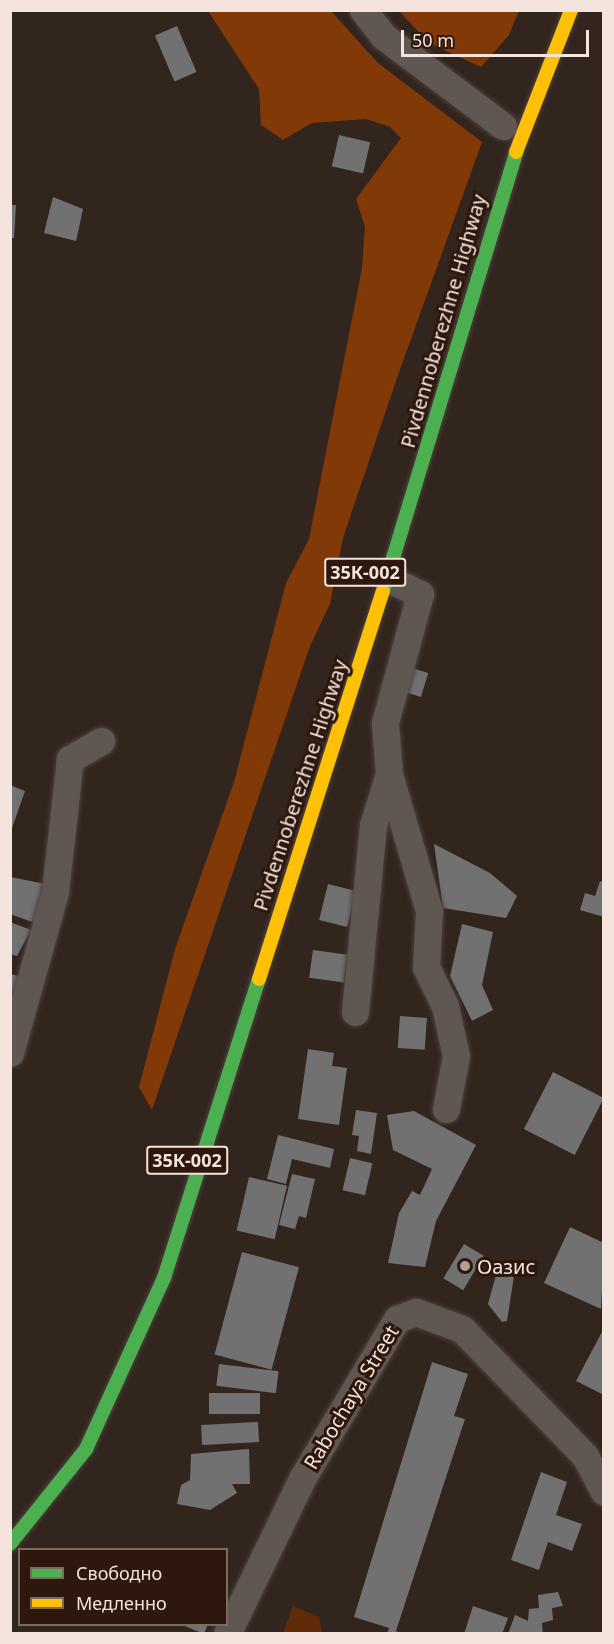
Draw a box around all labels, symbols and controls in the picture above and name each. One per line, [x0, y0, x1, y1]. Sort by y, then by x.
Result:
scale bar [404, 18, 592, 56]
text: 50 m [412, 28, 454, 52]
street label: Pivdennoberezhne Highway [395, 191, 491, 451]
road number: 35К-002 [323, 557, 407, 587]
street label: Pivdennoberezhne Highway [248, 656, 352, 914]
road number: 35К-002 [145, 1145, 229, 1175]
place label: Оазис [477, 1254, 535, 1278]
marker: Оазис [458, 1259, 472, 1273]
street label: Rabochaya Street [299, 1321, 403, 1473]
legend [18, 1548, 228, 1626]
text: Свободно [76, 1561, 162, 1585]
text: Медленно [76, 1591, 167, 1615]

